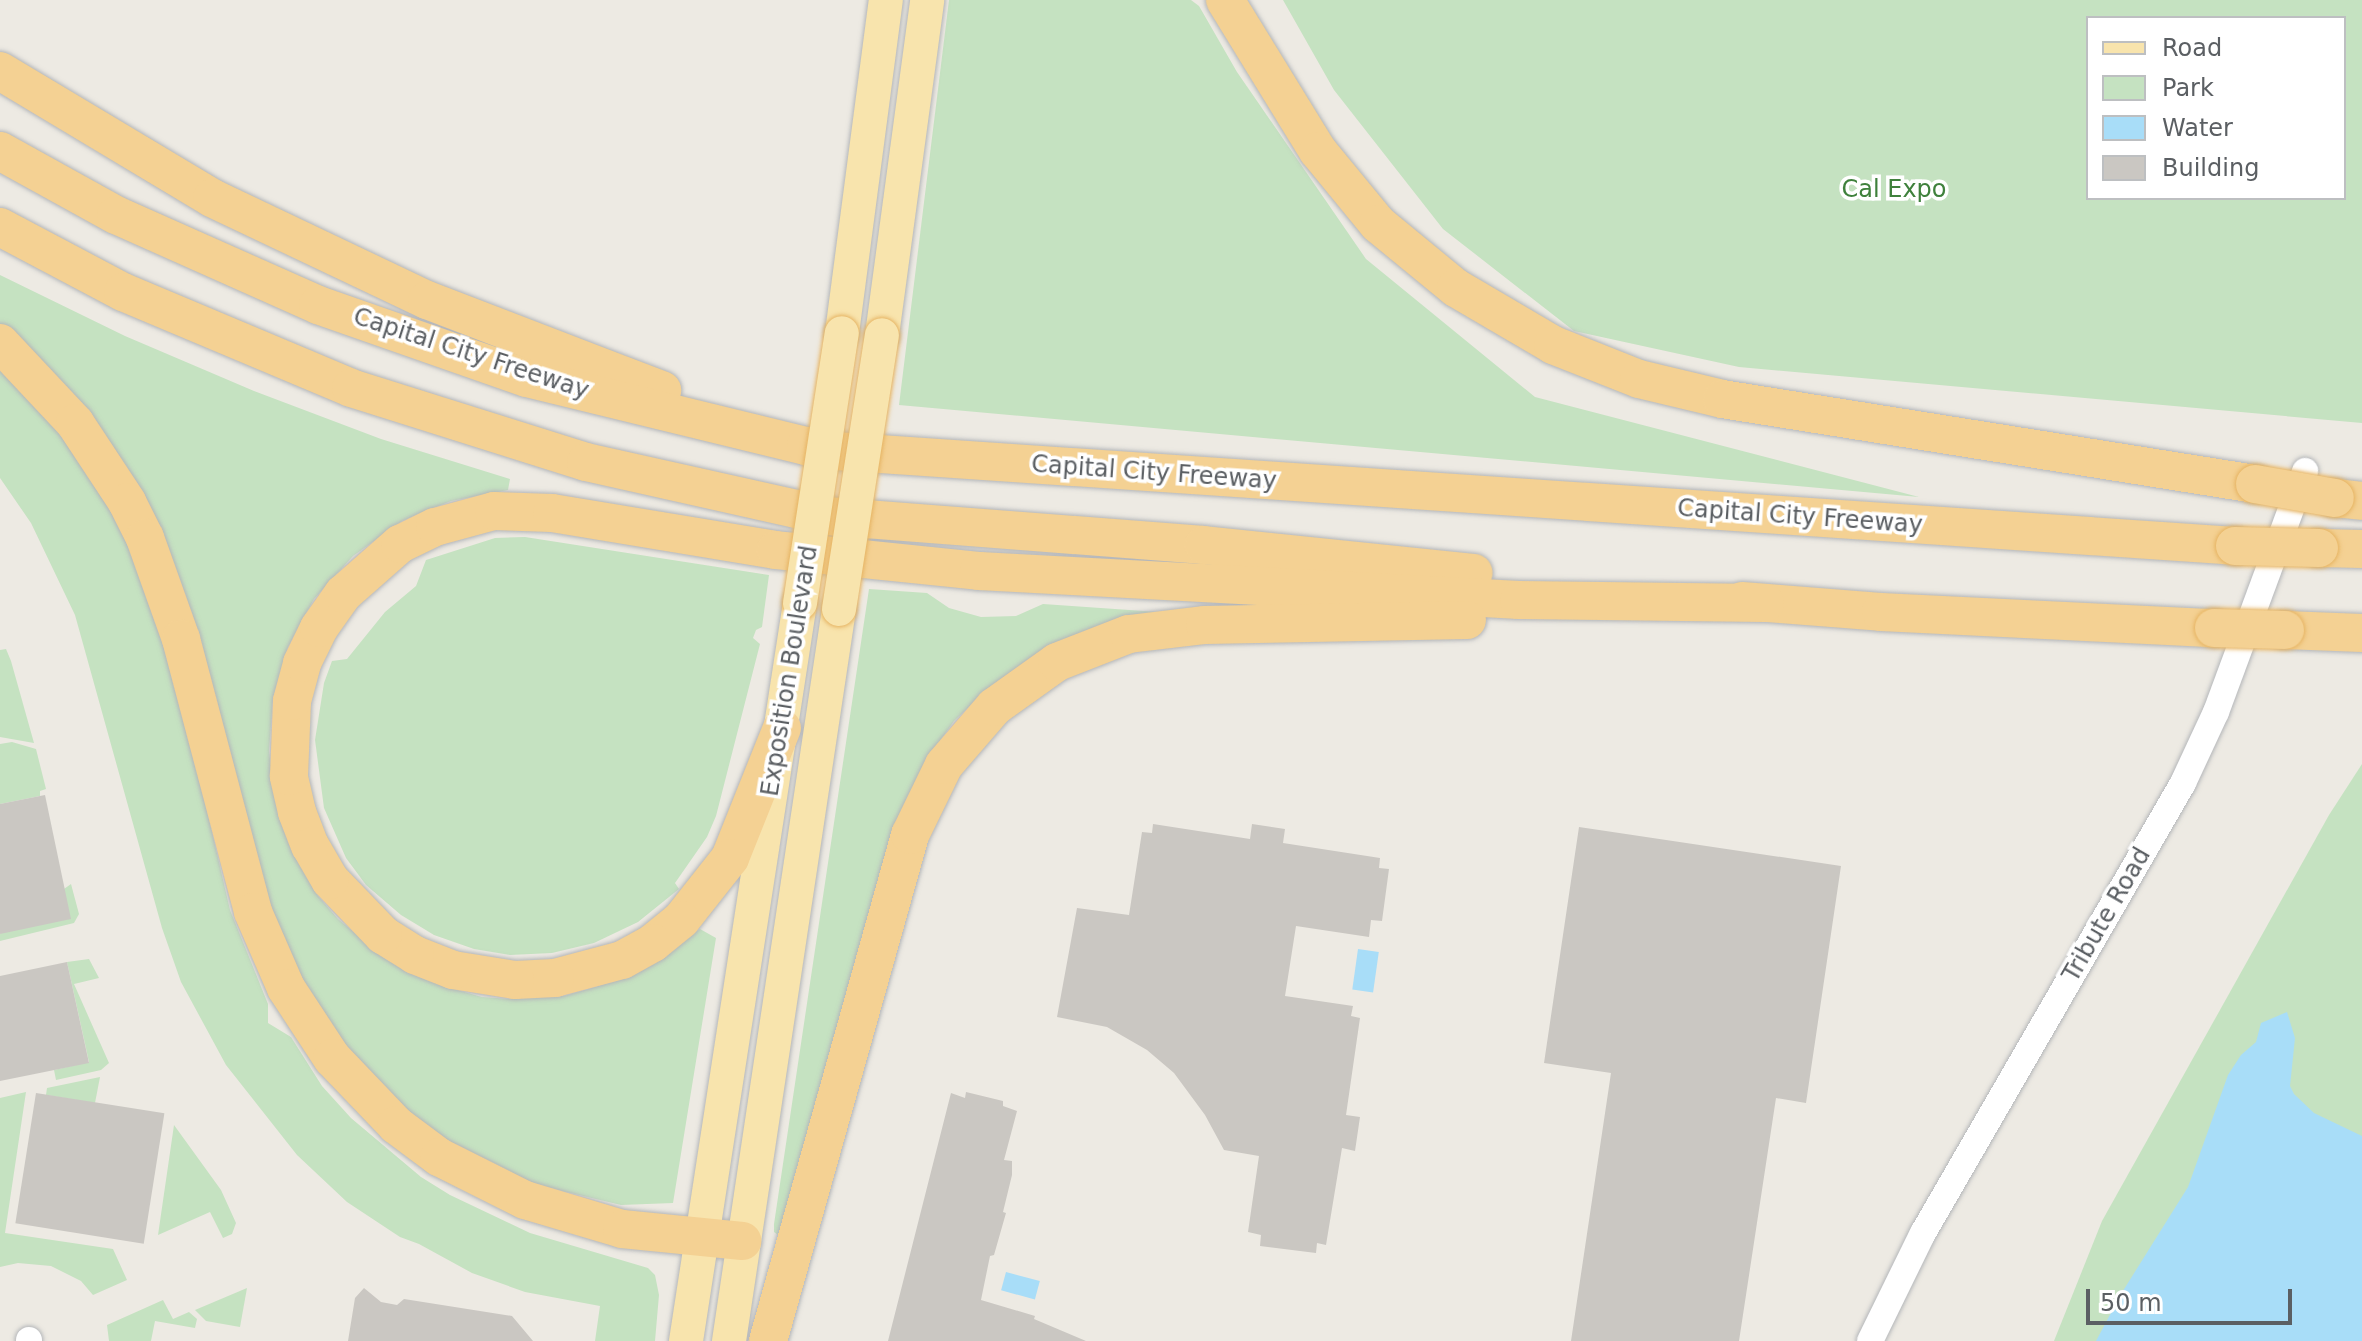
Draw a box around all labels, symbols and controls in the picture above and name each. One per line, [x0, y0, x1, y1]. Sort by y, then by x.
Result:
legend [2086, 16, 2346, 200]
text: Road [2162, 34, 2222, 62]
text: Park [2162, 74, 2214, 102]
text: Water [2162, 114, 2233, 142]
text: Building [2162, 154, 2259, 182]
park label: Cal Expo [1841, 176, 1947, 204]
street label: Capital City Freeway [350, 302, 592, 406]
street label: Capital City Freeway [1030, 450, 1278, 496]
street label: Capital City Freeway [1676, 494, 1924, 540]
street label: Exposition Boulevard [756, 544, 824, 798]
street label: Tribute Road [2057, 843, 2157, 987]
scale bar [2090, 1273, 2296, 1323]
text: 50 m [2100, 1289, 2162, 1317]

